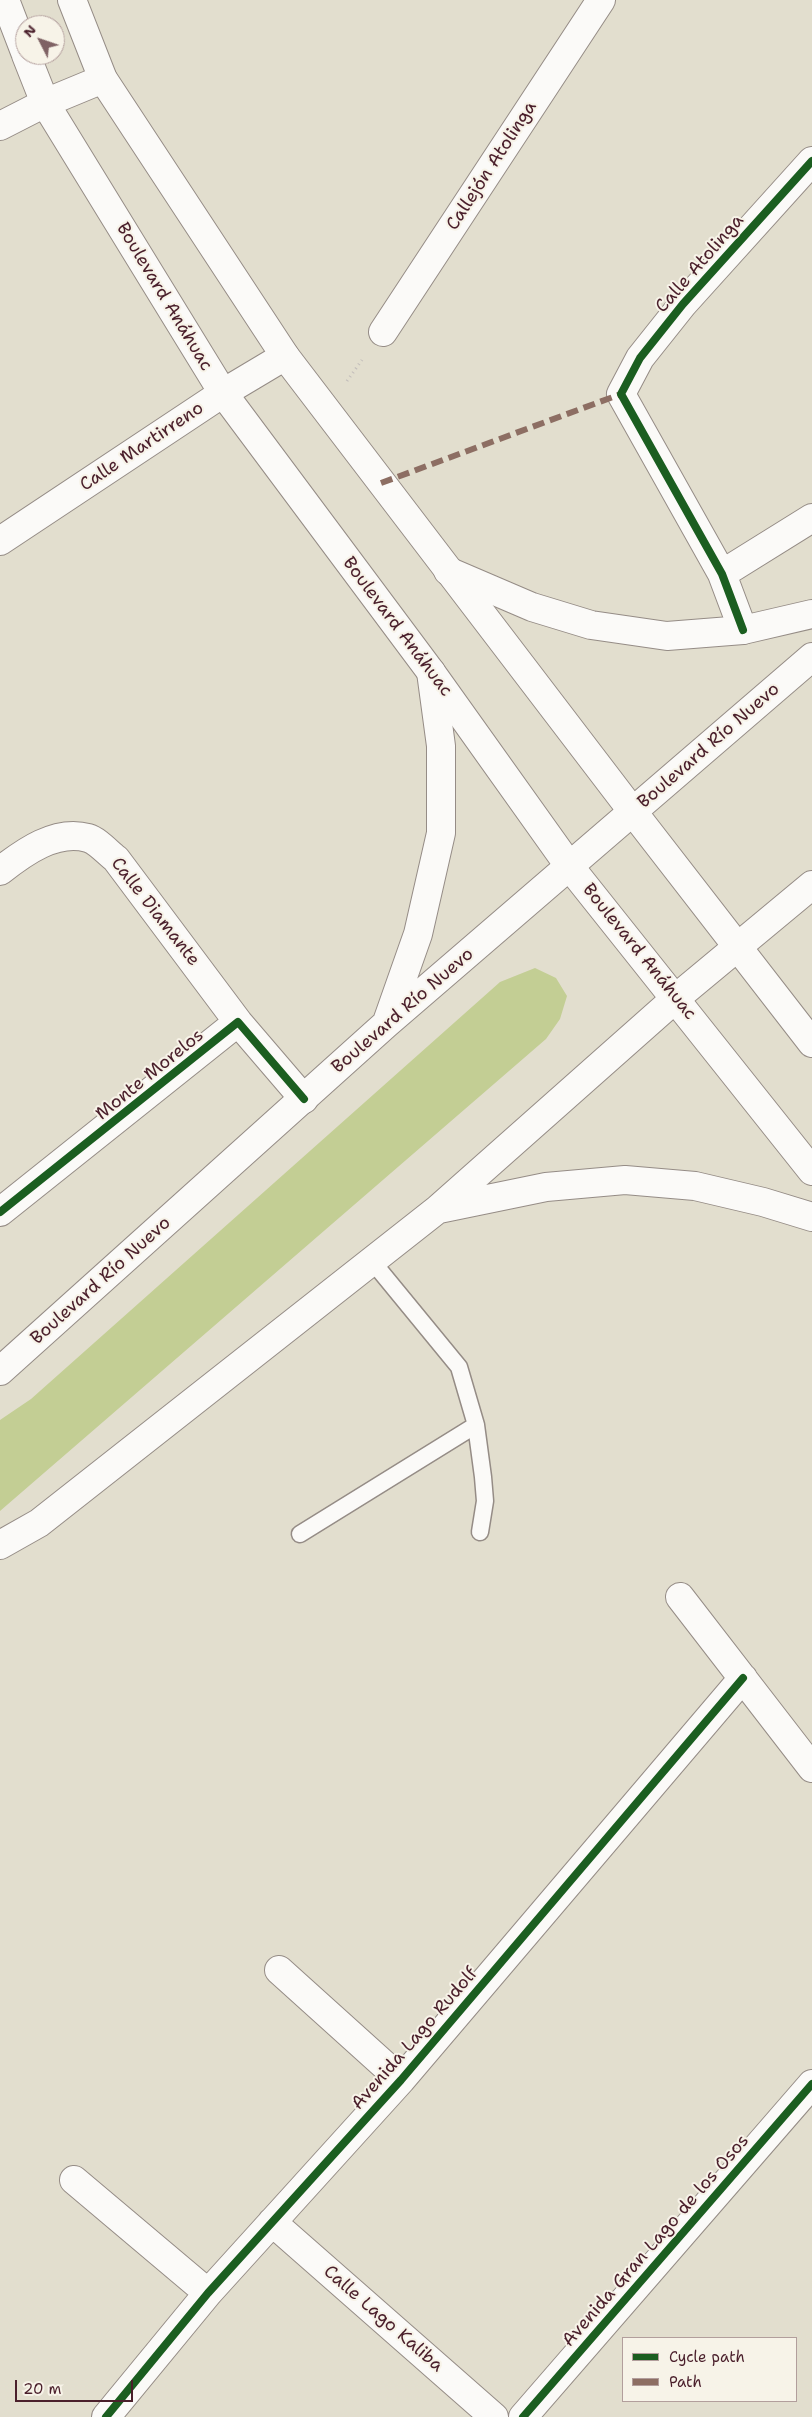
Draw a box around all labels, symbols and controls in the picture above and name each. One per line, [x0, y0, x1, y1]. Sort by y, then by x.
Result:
north arrow [15, 15, 65, 65]
text: N [19, 21, 40, 41]
street label: Callejón Atolinga [442, 97, 542, 235]
street label: Calle Atolinga [651, 210, 749, 318]
street label: Boulevard Anáhuac [111, 219, 217, 375]
street label: Calle Martirreno [76, 398, 208, 496]
street label: Boulevard Anáhuac [338, 553, 456, 701]
street label: Boulevard Río Nuevo [634, 679, 784, 813]
street label: Calle Diamante [106, 853, 204, 971]
street label: Boulevard Anáhuac [577, 880, 701, 1024]
street label: Boulevard Río Nuevo [328, 944, 478, 1078]
street label: Monte Morelos [92, 1025, 208, 1125]
street label: Boulevard Río Nuevo [27, 1212, 175, 1350]
street label: Avenida Lago Rudolf [347, 1963, 483, 2115]
street label: Avenida Gran Lago de los Osos [558, 2131, 754, 2351]
street label: Calle Lago Kaliba [319, 2261, 447, 2377]
legend [622, 2337, 797, 2402]
text: Cycle path [669, 2347, 745, 2367]
scale bar [18, 2370, 135, 2402]
text: Path [669, 2372, 702, 2392]
text: 20 m [23, 2379, 62, 2399]

